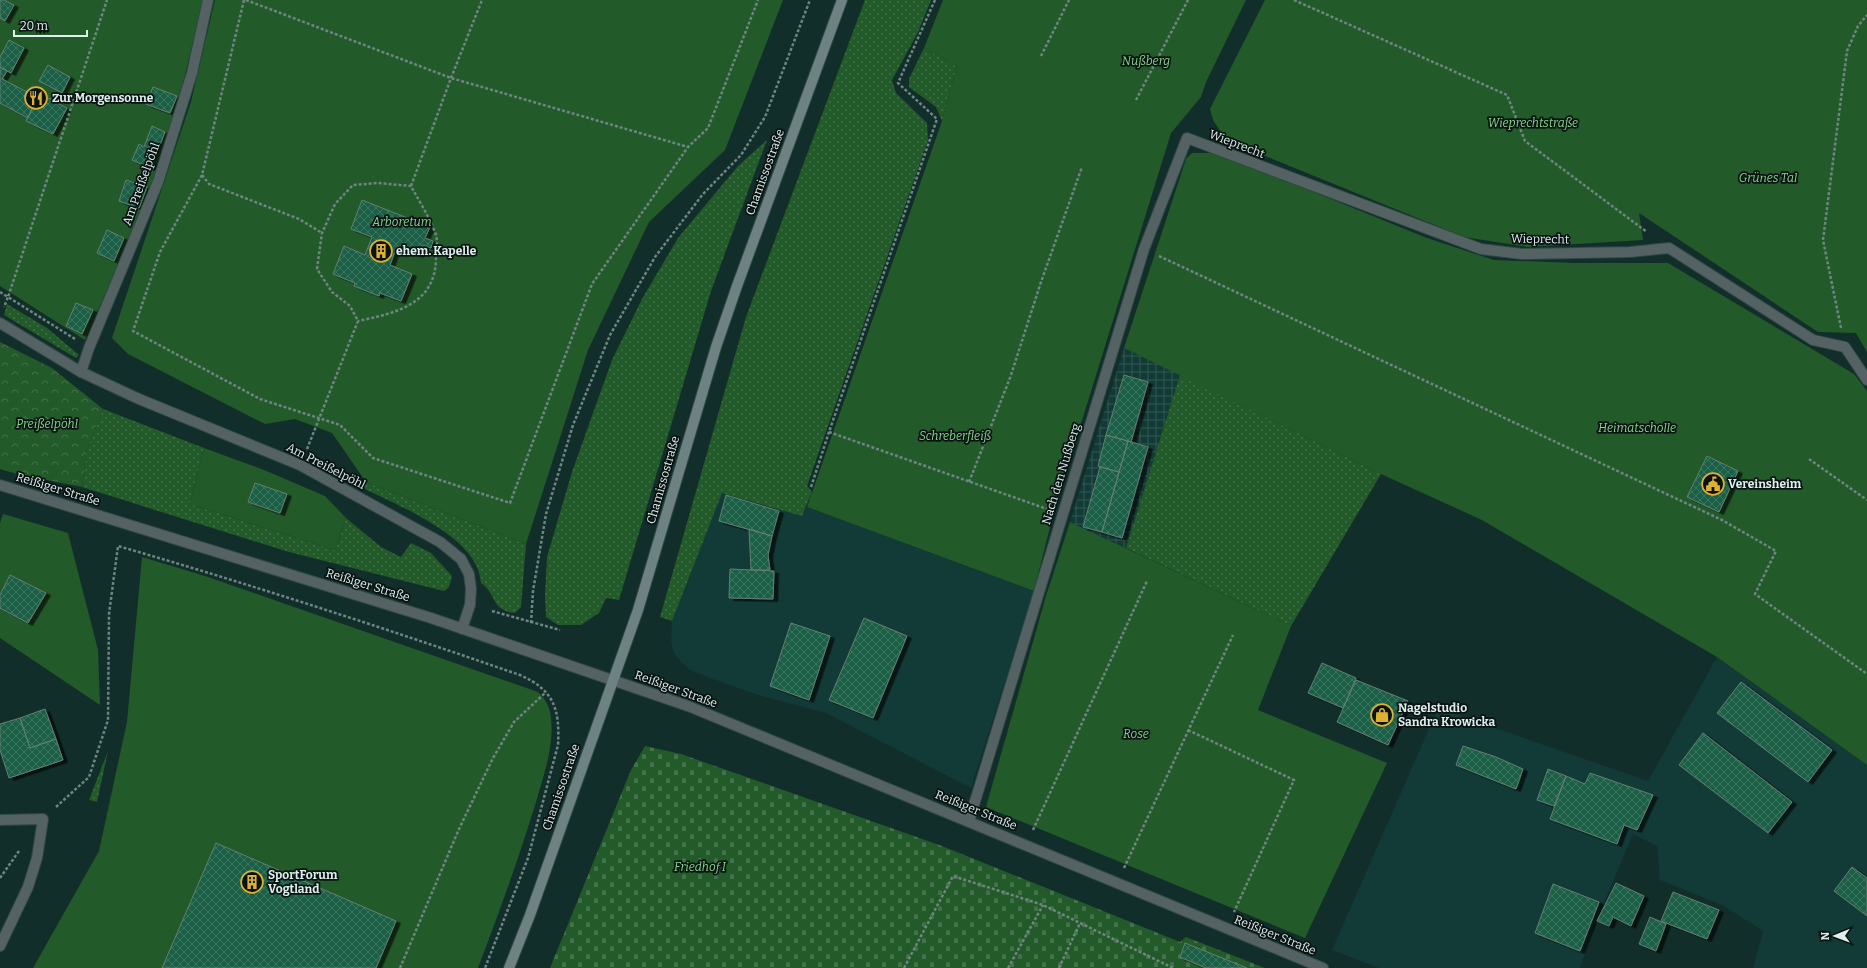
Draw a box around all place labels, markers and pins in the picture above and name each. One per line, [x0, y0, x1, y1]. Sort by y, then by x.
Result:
restaurant icon: Zur Morgensonne [23, 85, 49, 111]
place label: Zur Morgensonne [52, 91, 154, 105]
building icon: ehem. Kapelle [368, 238, 394, 264]
place label: ehem. Kapelle [396, 244, 477, 258]
public building icon: Vereinsheim [1700, 471, 1726, 497]
place label: Vereinsheim [1728, 477, 1802, 491]
place label: Nagelstudio Sandra Krowicka [1398, 701, 1495, 729]
shop icon: Nagelstudio Sandra Krowicka [1369, 702, 1395, 728]
place label: SportForum Vogtland [268, 868, 338, 896]
building icon: SportForum Vogtland [239, 869, 265, 895]

